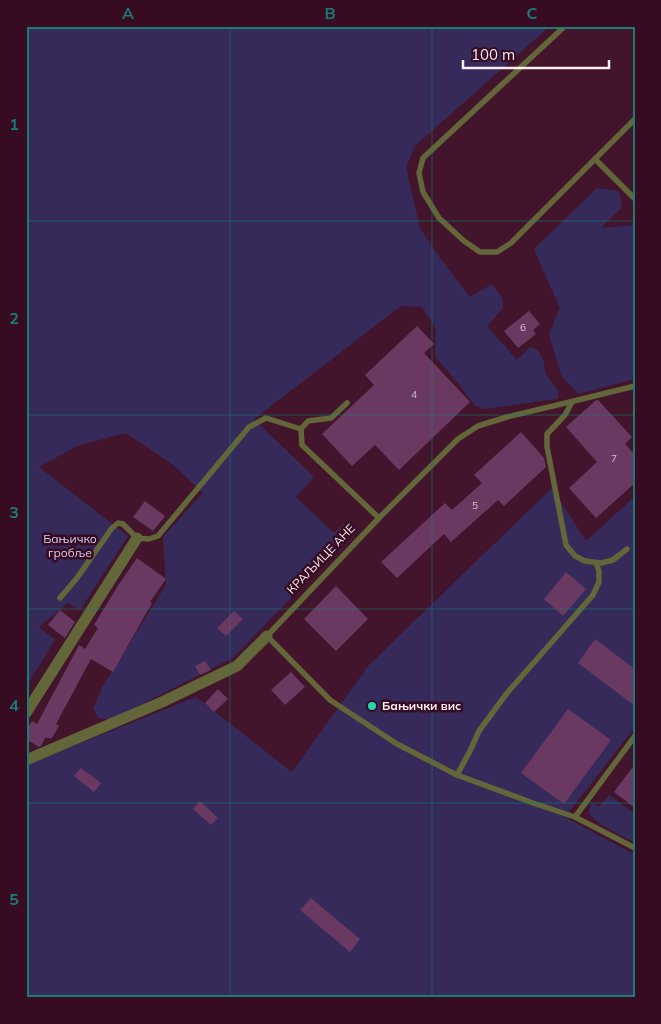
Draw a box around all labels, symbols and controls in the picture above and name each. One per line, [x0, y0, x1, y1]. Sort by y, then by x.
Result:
text: A [122, 3, 134, 23]
text: B [324, 3, 336, 23]
text: C [527, 3, 538, 23]
scale bar [463, 38, 610, 70]
text: 100 m [471, 45, 515, 64]
text: 1 [9, 114, 19, 134]
text: 2 [9, 308, 19, 328]
house number: 6 [520, 321, 526, 334]
house number: 4 [411, 388, 417, 401]
house number: 7 [611, 452, 617, 465]
house number: 5 [472, 499, 478, 512]
text: 3 [9, 502, 19, 522]
street label: КРАЉИЦЕ АНЕ [283, 521, 358, 597]
park label: Бањичко гробље [43, 531, 97, 560]
text: 4 [9, 695, 19, 715]
place label: Бањички вис [382, 698, 461, 713]
marker: Бањички вис [366, 700, 378, 712]
text: 5 [9, 889, 19, 909]

